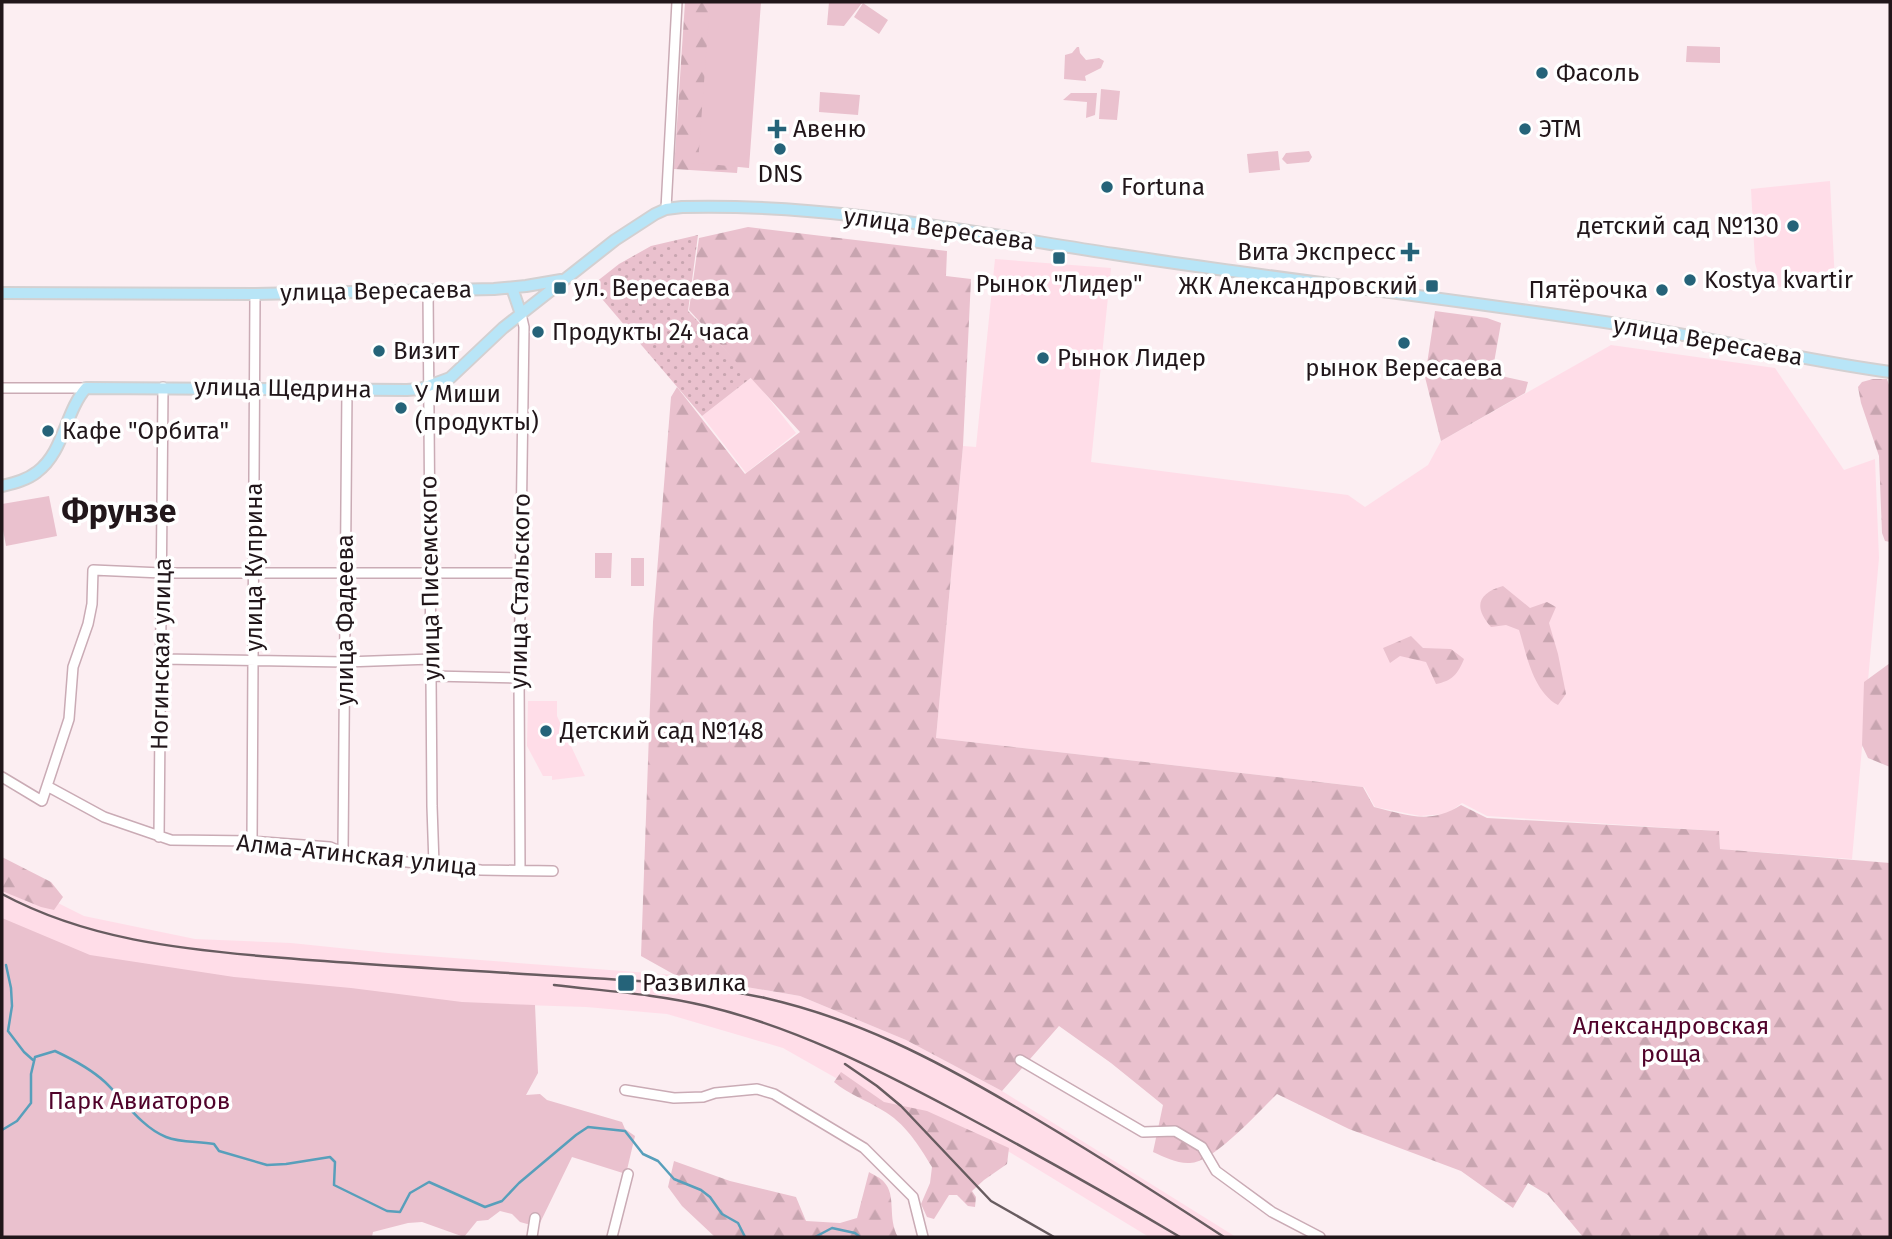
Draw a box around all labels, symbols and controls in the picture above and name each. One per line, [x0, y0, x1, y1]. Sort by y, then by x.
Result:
place label: Фасоль [1556, 59, 1639, 87]
marker: Фасоль [1534, 65, 1550, 81]
place label: Авеню [793, 115, 866, 143]
place label: ЭТМ [1539, 115, 1582, 143]
marker: Авеню [767, 119, 787, 139]
marker: ЭТМ [1517, 121, 1533, 137]
marker: DNS [772, 141, 788, 157]
place label: DNS [758, 160, 802, 188]
place label: Fortuna [1121, 173, 1205, 201]
marker: Fortuna [1099, 179, 1115, 195]
street label: улица Вересаева [842, 202, 1036, 256]
place label: детский сад №130 [1577, 212, 1779, 240]
marker: детский сад №130 [1785, 218, 1801, 234]
place label: Вита Экспресс [1237, 238, 1396, 266]
marker: Вита Экспресс [1402, 244, 1418, 260]
marker: Рынок "Лидер" [1051, 250, 1067, 266]
place label: Kostya kvartir [1704, 266, 1854, 294]
place label: Рынок "Лидер" [975, 270, 1143, 298]
place label: ЖК Александровский [1179, 272, 1418, 300]
marker: Kostya kvartir [1682, 272, 1698, 288]
place label: ул. Вересаева [574, 274, 730, 302]
street label: улица Вересаева [280, 275, 472, 307]
place label: Пятёрочка [1529, 276, 1648, 304]
marker: ЖК Александровский [1424, 278, 1440, 294]
marker: ул. Вересаева [552, 280, 568, 296]
marker: Пятёрочка [1654, 282, 1670, 298]
street label: улица Вересаева [1611, 311, 1805, 371]
place label: Продукты 24 часа [552, 318, 750, 346]
marker: Продукты 24 часа [530, 324, 546, 340]
marker: рынок Вересаева [1396, 335, 1412, 351]
place label: Визит [393, 337, 459, 365]
marker: Визит [371, 343, 387, 359]
place label: Рынок Лидер [1057, 344, 1206, 372]
marker: Рынок Лидер [1035, 350, 1051, 366]
place label: рынок Вересаева [1305, 354, 1503, 382]
street label: улица Щедрина [194, 372, 372, 404]
place label: У Миши (продукты) [415, 380, 539, 436]
marker: У Миши (продукты) [393, 400, 409, 416]
place label: Кафе "Орбита" [62, 417, 229, 445]
marker: Кафе "Орбита" [40, 423, 56, 439]
street label: улица Писемского [414, 475, 446, 681]
street label: улица Куприна [240, 482, 268, 652]
district label: Фрунзе [62, 492, 176, 530]
street label: улица Стальского [504, 493, 536, 689]
street label: улица Фадеева [331, 534, 359, 706]
street label: Ногинская улица [145, 558, 177, 750]
place label: Детский сад №148 [559, 717, 764, 745]
marker: Детский сад №148 [538, 723, 554, 739]
street label: Алма-Атинская улица [235, 828, 479, 882]
place label: Развилка [642, 969, 747, 997]
marker: Развилка [616, 973, 636, 993]
park label: Александровская роща [1573, 1012, 1769, 1068]
park label: Парк Авиаторов [48, 1087, 230, 1115]

